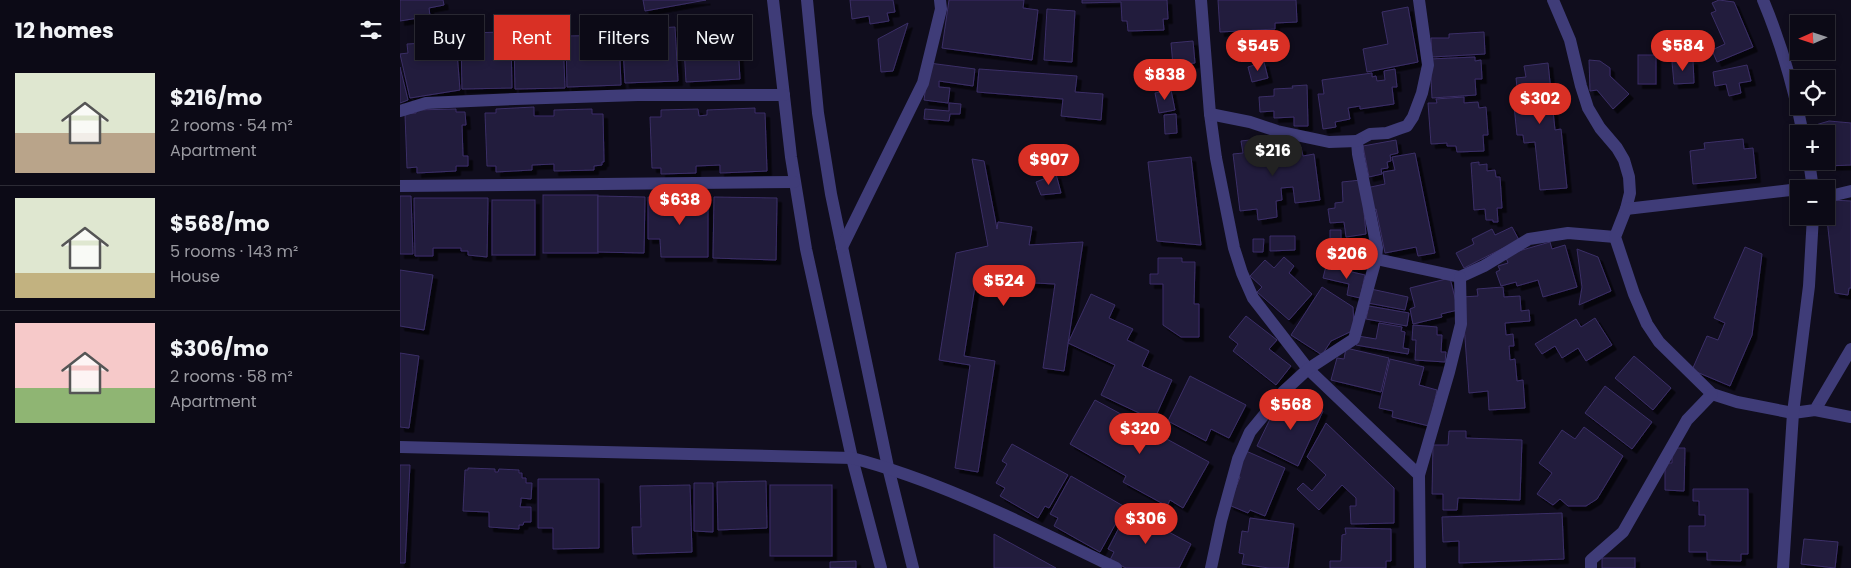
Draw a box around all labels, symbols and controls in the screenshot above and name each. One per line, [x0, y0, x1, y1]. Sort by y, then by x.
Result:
chip: Buy [415, 15, 484, 60]
chip: Rent [494, 15, 570, 60]
chip: Filters [580, 15, 668, 60]
chip: New [678, 15, 752, 60]
north arrow [1790, 15, 1835, 60]
map controls [1790, 15, 1835, 225]
text: 12 homes [15, 16, 114, 45]
icon: filters [357, 16, 385, 44]
pin: $545 [1228, 30, 1288, 72]
pin: $584 [1653, 30, 1713, 72]
text: $545 [1237, 34, 1279, 57]
text: $584 [1662, 34, 1704, 57]
pin: $838 [1135, 58, 1195, 101]
text: $838 [1145, 63, 1185, 86]
button: locate [1790, 70, 1835, 115]
pin: $302 [1510, 82, 1570, 125]
text: $216/mo [170, 83, 262, 112]
text: $302 [1520, 87, 1560, 110]
icon: home [55, 93, 115, 153]
text: 2 rooms · 54 m² [170, 114, 293, 137]
button: + [1790, 125, 1835, 170]
pin: $216 [1243, 134, 1303, 177]
text: Apartment [170, 139, 257, 162]
text: $216 [1255, 139, 1291, 162]
pin: $907 [1019, 144, 1079, 186]
text: $907 [1029, 148, 1069, 171]
button: − [1790, 180, 1835, 225]
pin: $638 [650, 184, 710, 226]
text: $638 [660, 188, 700, 211]
text: $568/mo [170, 209, 270, 238]
icon: home [55, 218, 115, 278]
pin: $206 [1317, 238, 1377, 280]
text: 5 rooms · 143 m² [170, 240, 298, 263]
text: $206 [1327, 242, 1367, 265]
pin: $524 [974, 264, 1034, 307]
text: House [170, 265, 220, 288]
text: $524 [984, 269, 1024, 292]
text: $306/mo [170, 334, 269, 363]
icon: home [55, 343, 115, 403]
text: 2 rooms · 58 m² [170, 365, 293, 388]
pin: $568 [1261, 388, 1321, 431]
text: Apartment [170, 390, 257, 413]
text: $568 [1270, 393, 1312, 416]
pin: $320 [1110, 412, 1170, 455]
text: $320 [1120, 417, 1160, 440]
pin: $306 [1116, 502, 1176, 545]
text: $306 [1126, 507, 1166, 530]

